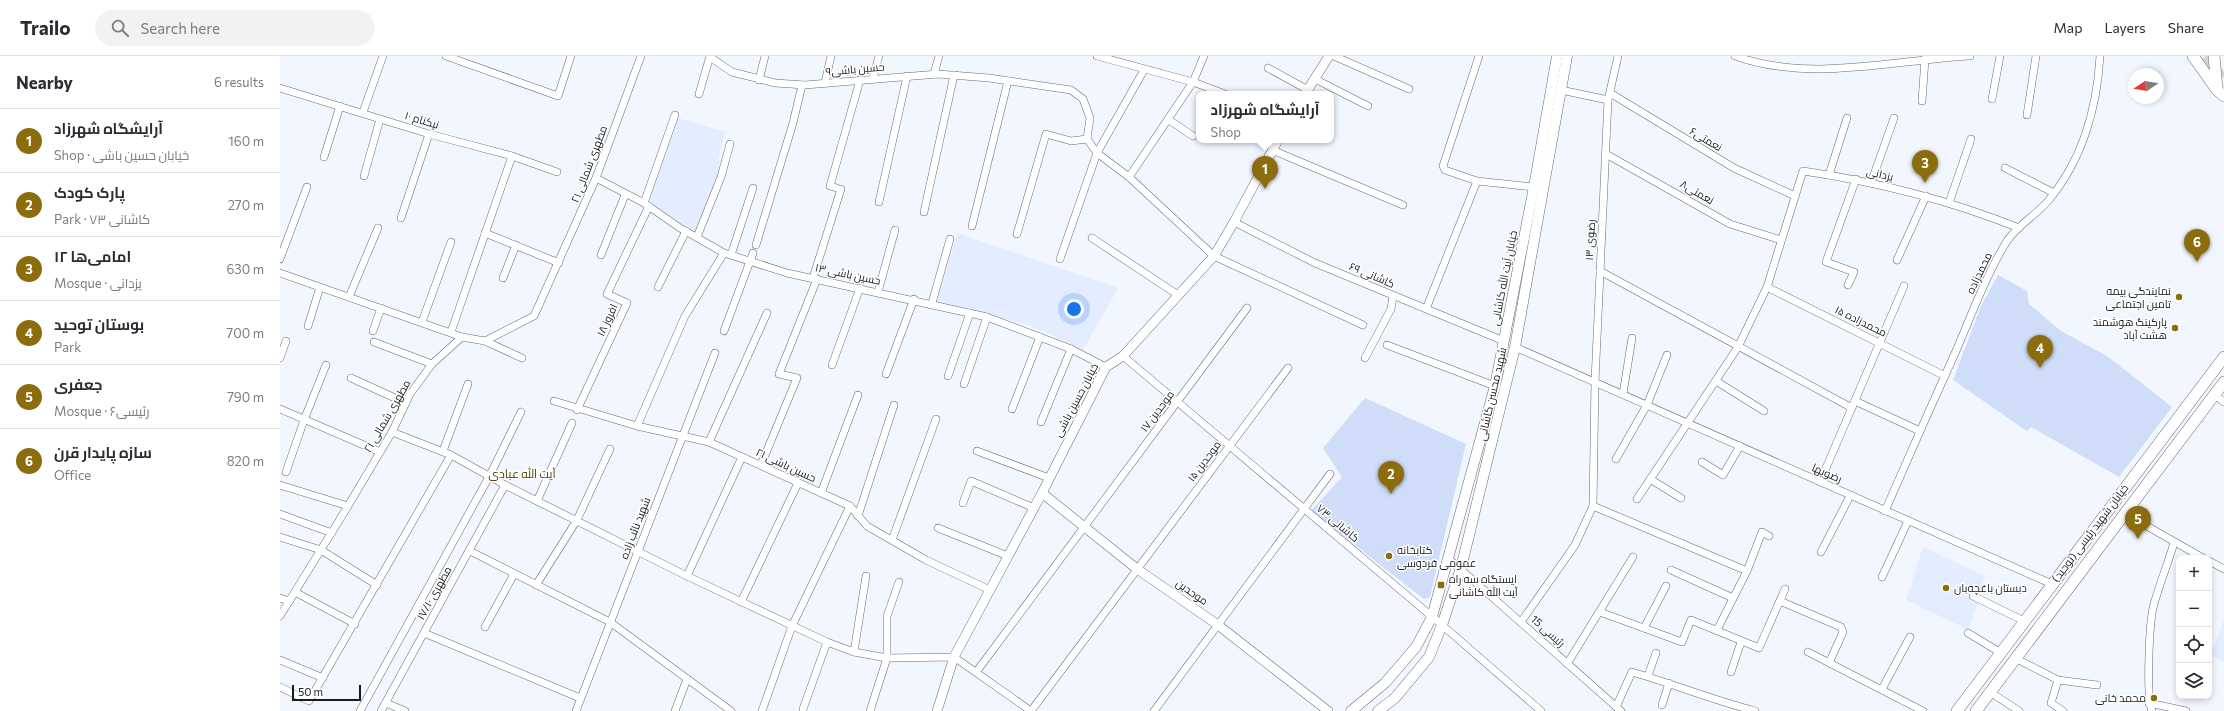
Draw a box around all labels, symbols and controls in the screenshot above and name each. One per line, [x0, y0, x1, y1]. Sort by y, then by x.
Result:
search box [95, 10, 375, 46]
text: Trailo [20, 16, 71, 39]
icon: search [109, 17, 131, 39]
text: Search here [141, 19, 220, 37]
text: Map [2054, 19, 2082, 36]
text: Layers [2104, 19, 2146, 36]
text: Share [2168, 19, 2204, 36]
street label: حسین باشی۹ [825, 59, 885, 79]
north arrow [2128, 68, 2164, 104]
text: Nearby [16, 72, 73, 93]
text: 6 results [214, 74, 264, 90]
popup [1196, 91, 1334, 143]
text: آرایشگاه شهرزاد [1211, 100, 1319, 118]
street label: نیکنام ۱۰ [403, 108, 441, 133]
text: آرایشگاه شهرزاد [54, 119, 163, 137]
street label: مطهری شمالی ۲۱ [568, 123, 610, 205]
text: Shop [1211, 124, 1241, 140]
street label: نعمتی۶ [1687, 124, 1725, 154]
text: 1 [26, 133, 32, 149]
text: 160 m [228, 133, 264, 149]
text: Shop · خیابان حسین باشی [54, 147, 189, 163]
pin: 3 [1912, 150, 1938, 183]
pin: 1 [1252, 156, 1278, 189]
street label: یزدانی [1865, 164, 1895, 184]
street label: نعمتی۸ [1677, 177, 1717, 207]
text: پارک کودک [54, 183, 125, 201]
text: 2 [25, 197, 33, 213]
text: 270 m [228, 197, 264, 213]
text: Park · کاشانی ۷۳ [54, 211, 150, 227]
street label: رضوی ۱۳ [1582, 219, 1598, 261]
street label: خیابان آیت الله کاشانی [1487, 229, 1520, 327]
pin: 6 [2184, 229, 2210, 262]
text: ۱۲ امامی‌ها [54, 247, 131, 265]
street label: محمدزاده [1963, 250, 1995, 296]
street label: کاشانی ۶۹ [1347, 259, 1397, 291]
street label: حسین باشی ۱۳ [814, 260, 882, 288]
text: 3 [25, 261, 33, 277]
text: 630 m [226, 261, 264, 277]
text: Mosque · یزدانی [54, 275, 142, 291]
place label: نمایندگی بیمه تامین اجتماعی [2106, 284, 2171, 311]
marker: نمایندگی بیمه تامین اجتماعی [2174, 292, 2184, 302]
your location [1064, 299, 1084, 319]
street label: افروز ۱۸ [593, 302, 621, 338]
street label: محمدزاده ۱۵ [1833, 302, 1889, 340]
text: بوستان توحید [54, 315, 144, 333]
place label: پارکینگ هوشمند هشت آباد [2093, 315, 2167, 341]
marker: پارکینگ هوشمند هشت آباد [2170, 323, 2180, 333]
text: 4 [25, 325, 33, 341]
text: 700 m [226, 325, 264, 341]
pin: 4 [2027, 335, 2053, 368]
text: Park [54, 339, 81, 355]
street label: شهید محسن کاشانی [1474, 346, 1510, 442]
street label: خیابان حسین باشی [1051, 361, 1101, 439]
text: جعفری [54, 375, 102, 393]
street label: مطهری شمالی ۲۱ [361, 377, 413, 455]
street label: موحدین ۱۷ [1137, 387, 1177, 435]
text: 5 [25, 389, 33, 405]
text: 790 m [227, 389, 264, 405]
text: Mosque · رئیسی۶ [54, 403, 149, 419]
street label: موحدین ۱۵ [1184, 438, 1224, 484]
text: سازه پایدار قرن [54, 443, 152, 461]
street label: حسین باشی ۲۱ [754, 445, 818, 485]
text: 6 [25, 453, 33, 469]
text: 820 m [227, 453, 264, 469]
street label: رضویها [1810, 460, 1844, 486]
pin: 2 [1378, 461, 1404, 494]
district label: آیت الله عبادی [488, 466, 556, 481]
text: Office [54, 467, 91, 483]
street label: خیابان شهید رئیسی (توحید) [2049, 481, 2131, 585]
street label: شهید نائب زاده [617, 495, 653, 561]
street label: کاشانی ۷۳ [1314, 501, 1362, 545]
pin: 5 [2125, 506, 2151, 539]
place label: کتابخانه عمومی فردوسی [1397, 543, 1476, 570]
marker: کتابخانه عمومی فردوسی [1384, 551, 1394, 561]
map controls [2176, 555, 2212, 699]
button: + [2176, 555, 2212, 591]
street label: مطهری ۱۷/۱۰ [414, 564, 454, 622]
place label: ایستگاه سه راه آیت الله کاشانی [1449, 572, 1518, 599]
street label: موحدین [1173, 576, 1211, 608]
marker: ایستگاه سه راه آیت الله کاشانی [1436, 580, 1446, 590]
place label: دبستان باغچه‌بان [1954, 581, 2027, 595]
marker: دبستان باغچه‌بان [1941, 583, 1951, 593]
button: − [2176, 591, 2212, 627]
street label: رئیسی 15 [1528, 612, 1568, 650]
button: locate [2176, 627, 2212, 663]
button: layers [2176, 663, 2212, 699]
scale bar [292, 683, 361, 702]
text: 50 m [298, 685, 323, 698]
place label: محمد خانی [2095, 691, 2146, 705]
marker: محمد خانی [2149, 693, 2159, 703]

